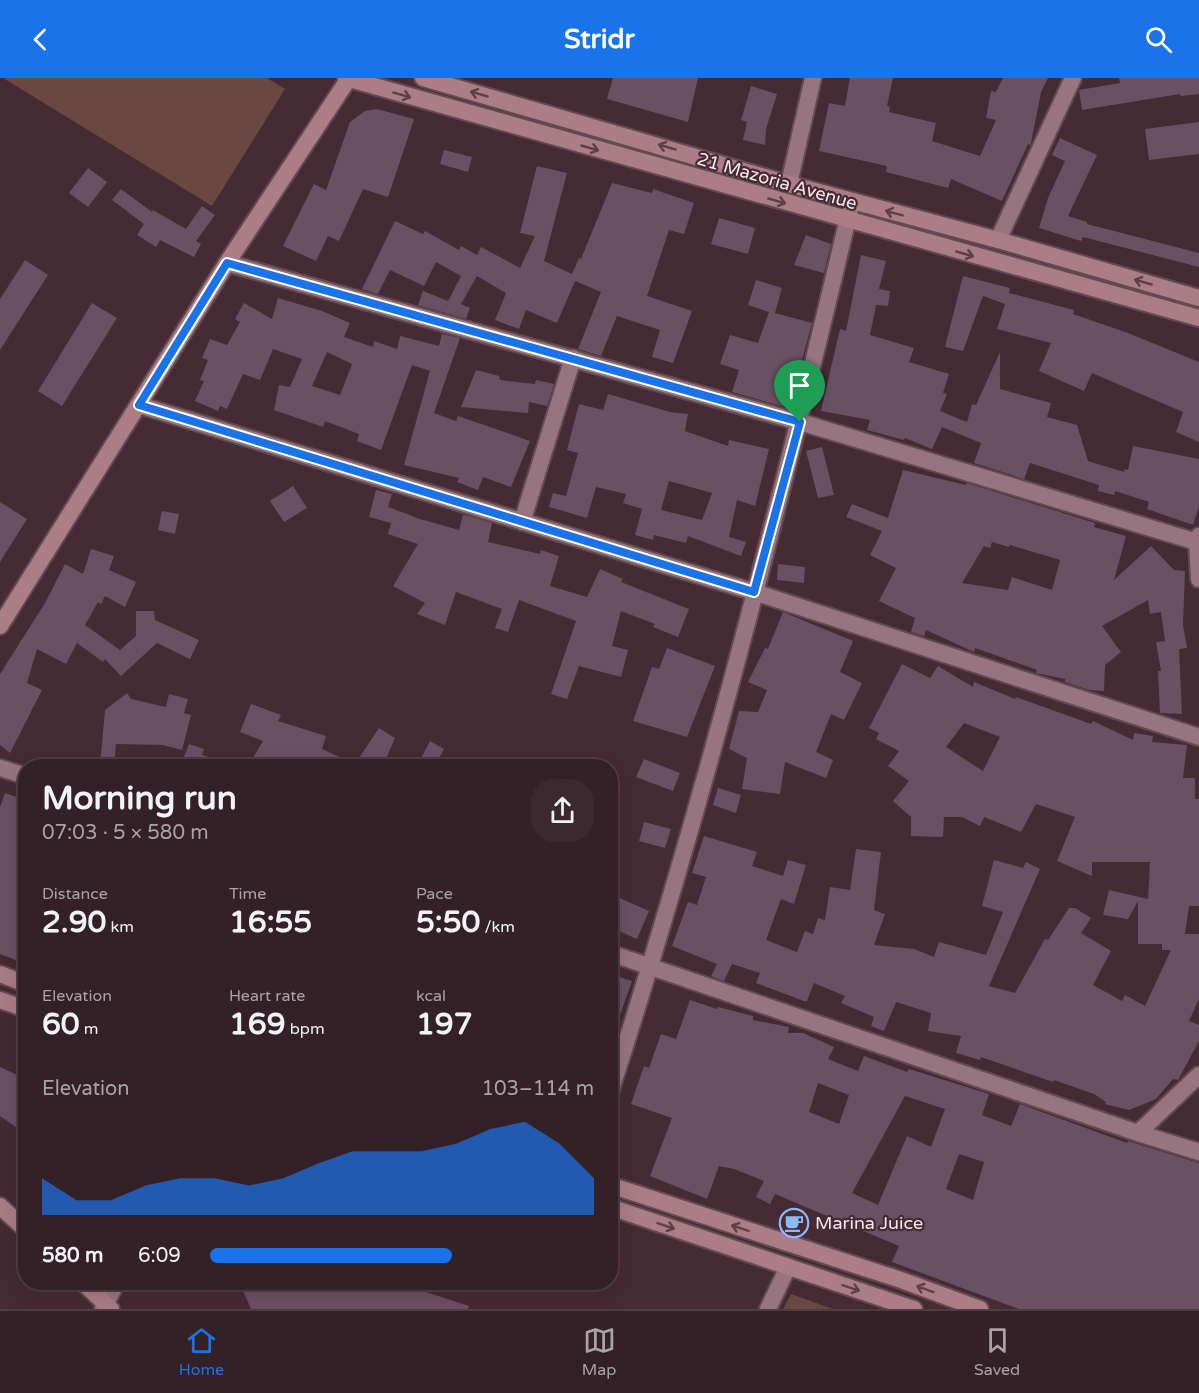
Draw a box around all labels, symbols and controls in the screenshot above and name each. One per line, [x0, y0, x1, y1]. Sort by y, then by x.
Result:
icon: back [24, 23, 57, 56]
text: Stridr [564, 23, 635, 56]
icon: search [1142, 23, 1175, 56]
one-way arrow [470, 88, 489, 99]
one-way arrow [392, 90, 411, 101]
one-way arrow [657, 141, 676, 152]
one-way arrow [580, 143, 599, 154]
street label: 21 Mazoria Avenue [695, 148, 859, 214]
one-way arrow [767, 196, 786, 207]
one-way arrow [885, 206, 904, 218]
one-way arrow [955, 248, 974, 260]
one-way arrow [1134, 276, 1153, 287]
pin [774, 360, 825, 422]
icon: arrive [783, 369, 816, 402]
text: Morning run [42, 779, 237, 818]
button: share [531, 779, 594, 842]
text: 07:03 · 5 × 580 m [42, 821, 209, 845]
text: Distance [42, 884, 108, 904]
text: Time [229, 884, 266, 904]
text: Pace [416, 884, 453, 904]
text: 2.90 [42, 904, 106, 941]
text: 16:55 [229, 904, 312, 941]
text: 5:50 [416, 904, 480, 941]
text: km [106, 917, 134, 937]
text: /km [480, 917, 515, 937]
text: Elevation [42, 986, 112, 1006]
text: Heart rate [229, 986, 305, 1006]
text: kcal [416, 986, 446, 1006]
text: 60 [42, 1006, 80, 1043]
text: 169 [229, 1006, 286, 1043]
text: 197 [416, 1006, 473, 1043]
text: m [80, 1019, 99, 1039]
text: bpm [286, 1019, 325, 1039]
text: Elevation [42, 1077, 129, 1101]
text: 103–114 m [481, 1077, 594, 1101]
cafe icon: Marina Juice [778, 1207, 810, 1239]
place label: Marina Juice [815, 1212, 923, 1234]
one-way arrow [656, 1221, 675, 1232]
one-way arrow [731, 1222, 750, 1233]
text: 580 m [42, 1244, 103, 1268]
text: 6:09 [138, 1244, 181, 1268]
one-way arrow [916, 1282, 935, 1293]
one-way arrow [841, 1283, 860, 1294]
tab: Home [179, 1324, 224, 1380]
tab: Map [582, 1324, 616, 1380]
tab: Saved [974, 1324, 1020, 1380]

